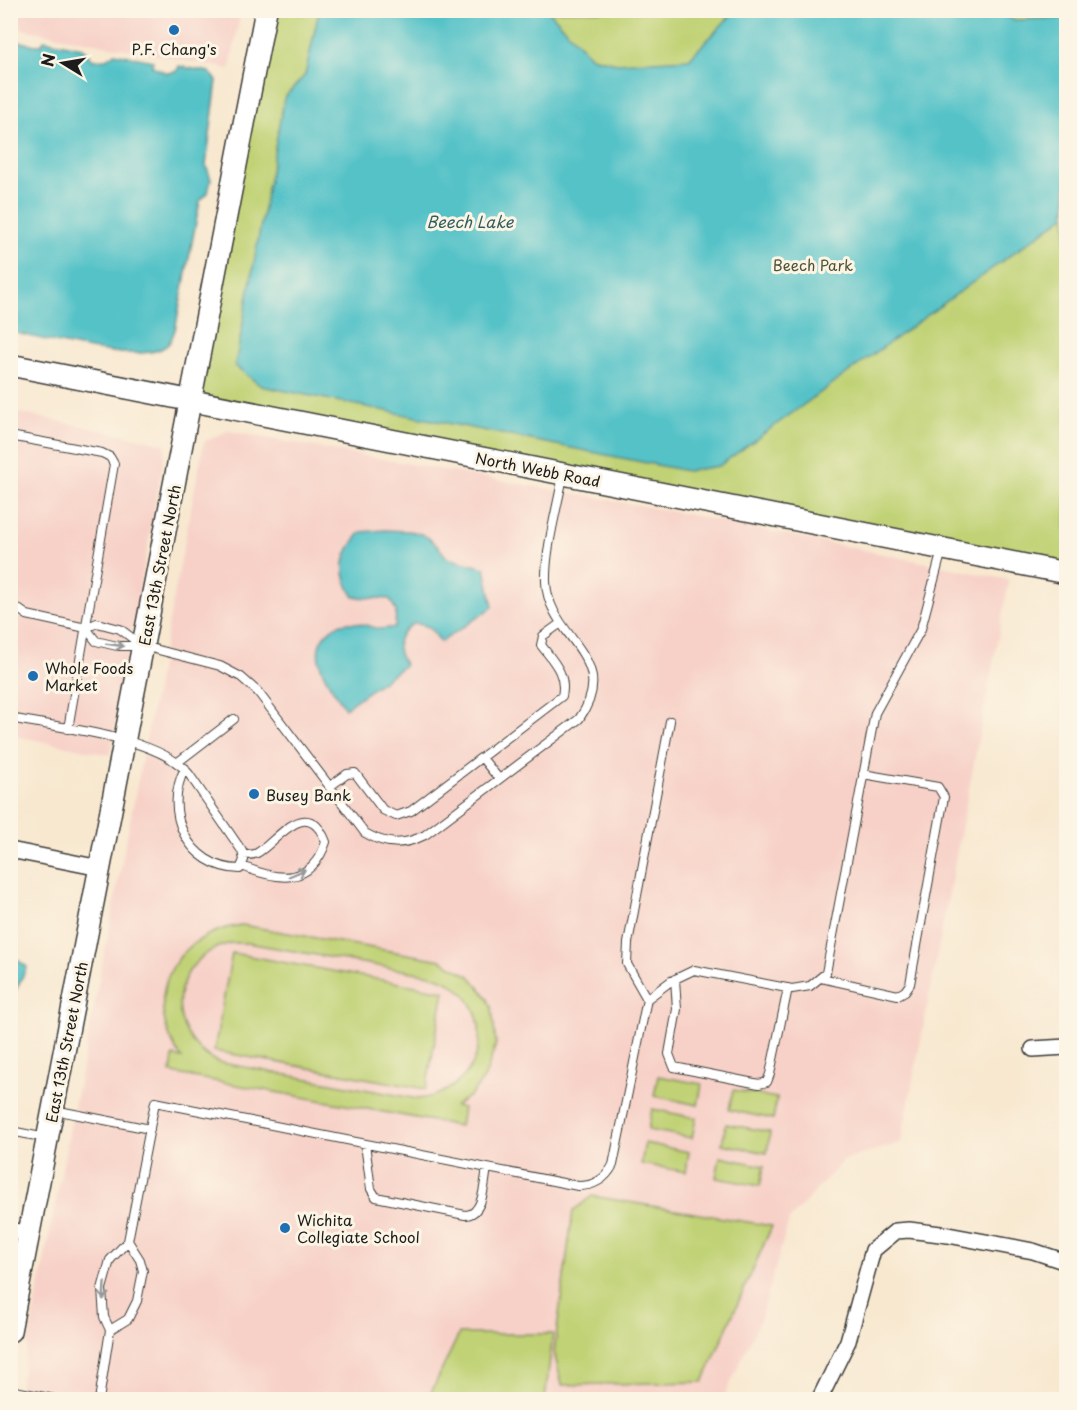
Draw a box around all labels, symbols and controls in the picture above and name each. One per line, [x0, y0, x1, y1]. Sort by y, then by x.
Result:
marker: P.F. Chang's [167, 23, 181, 37]
north arrow [33, 33, 93, 93]
place label: P.F. Chang's [131, 37, 217, 60]
text: N [34, 51, 60, 68]
water label: Beech Lake [427, 209, 515, 233]
park label: Beech Park [773, 253, 853, 276]
street label: North Webb Road [474, 446, 602, 492]
street label: East 13th Street North [132, 482, 186, 648]
one-way arrow [104, 639, 124, 650]
place label: Whole Foods Market [45, 656, 134, 696]
marker: Whole Foods Market [26, 669, 40, 683]
place label: Busey Bank [266, 783, 351, 806]
marker: Busey Bank [247, 787, 261, 801]
one-way arrow [288, 867, 306, 878]
street label: East 13th Street North [39, 959, 93, 1125]
place label: Wichita Collegiate School [297, 1208, 420, 1248]
marker: Wichita Collegiate School [278, 1221, 292, 1235]
one-way arrow [98, 1281, 109, 1301]

